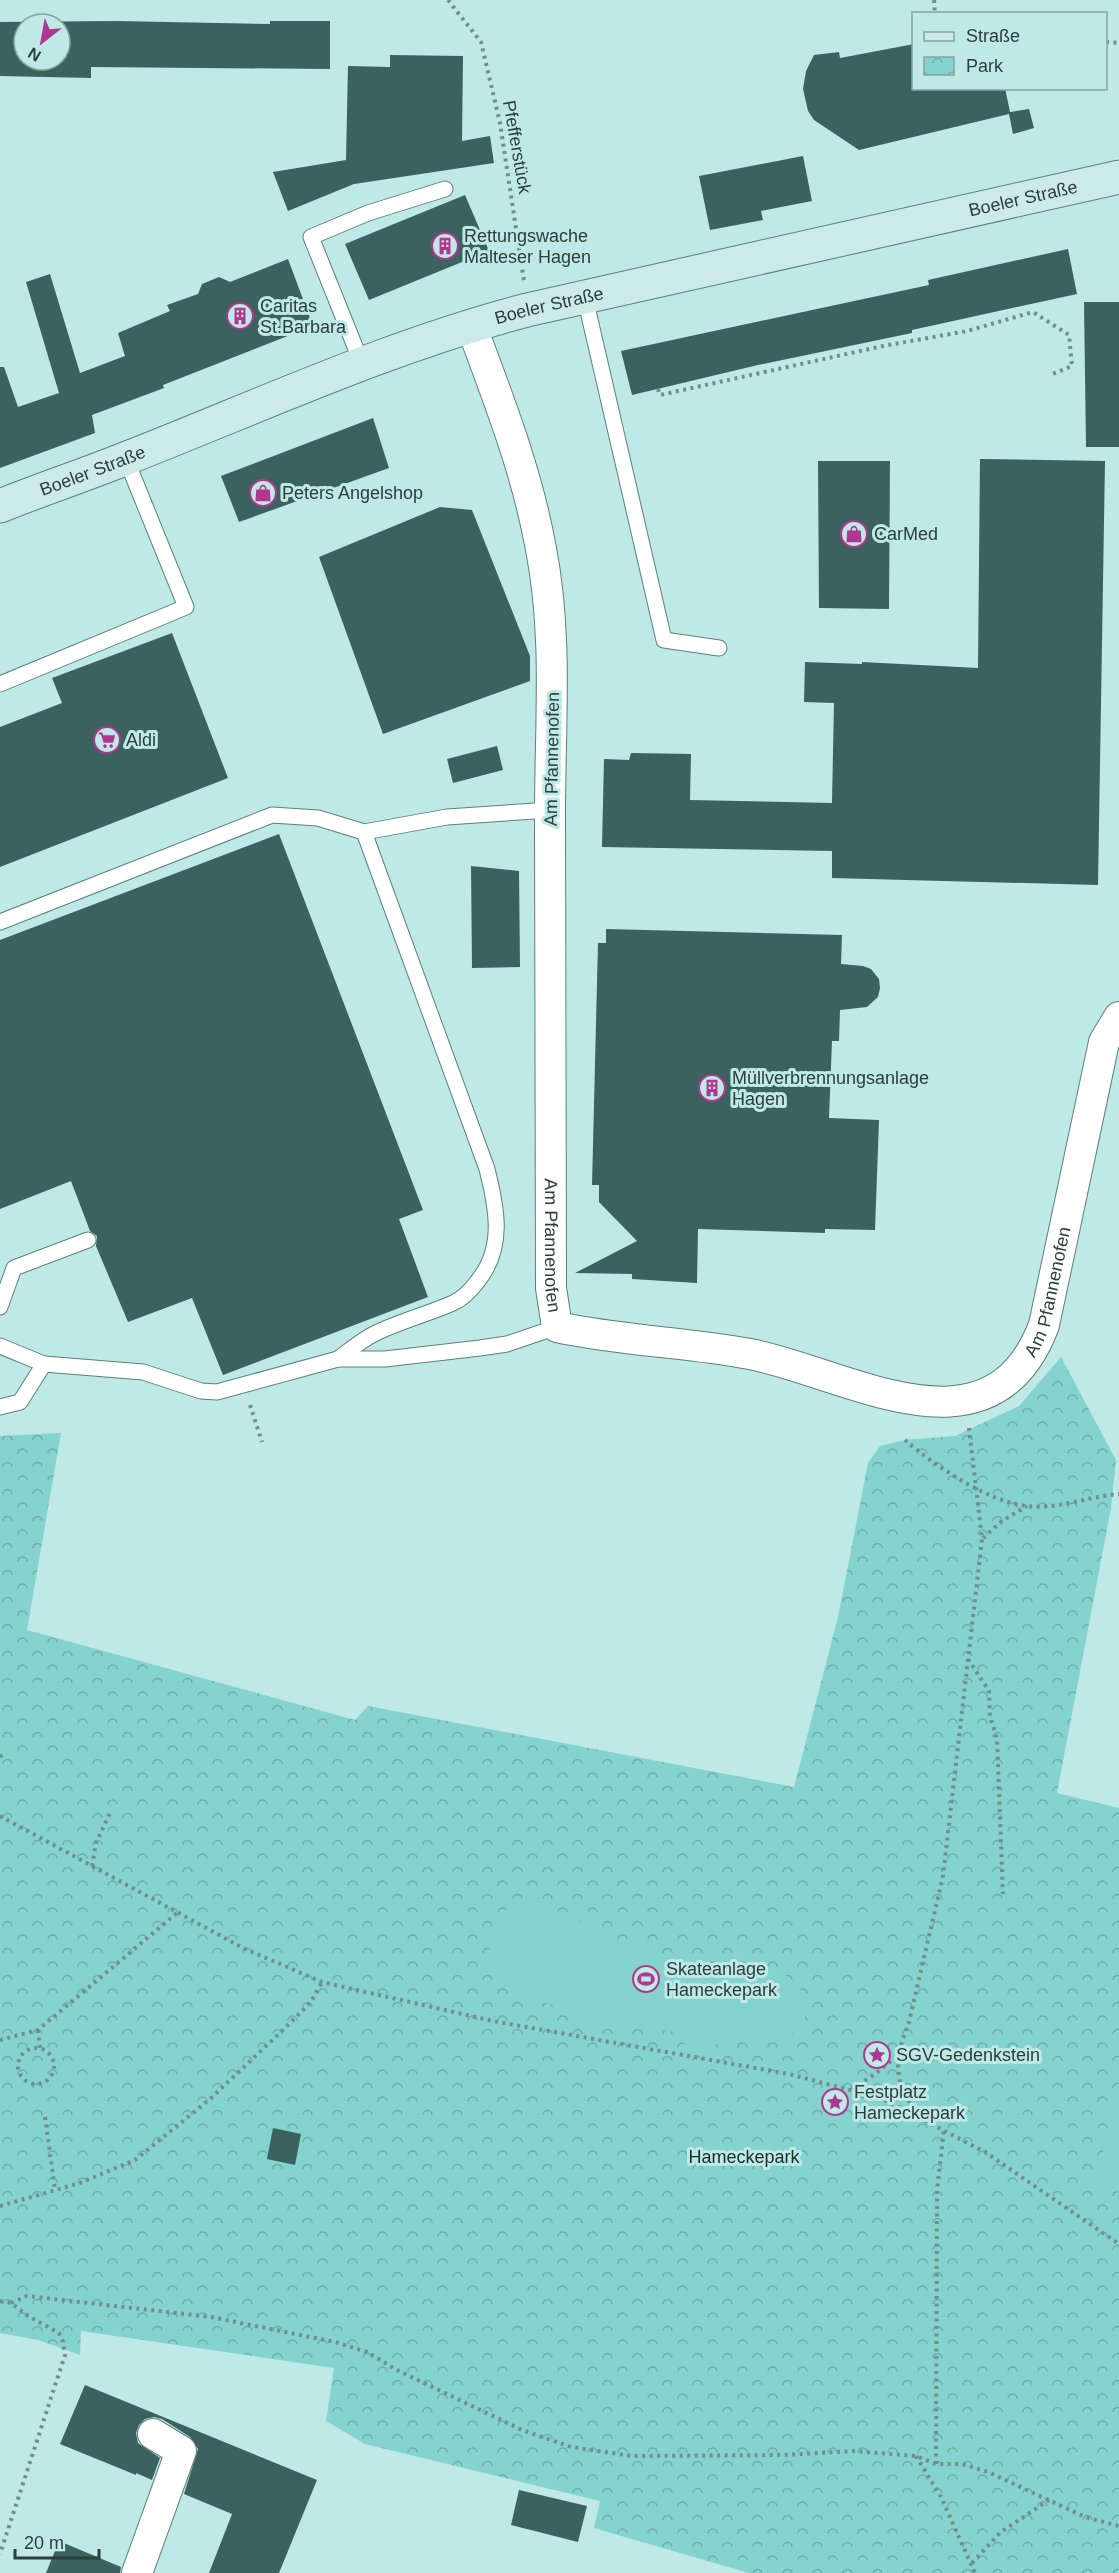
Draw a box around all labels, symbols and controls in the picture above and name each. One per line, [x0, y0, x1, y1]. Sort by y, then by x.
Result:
north arrow [12, 12, 72, 72]
legend [912, 12, 1107, 90]
text: Straße [966, 26, 1020, 46]
text: N [25, 44, 44, 65]
text: Park [966, 56, 1004, 76]
street label: Pfefferstück [499, 99, 535, 196]
street label: Boeler Straße [967, 177, 1079, 220]
place label: Rettungswache Malteser Hagen [464, 226, 591, 267]
building icon: Rettungswache Malteser Hagen [430, 231, 460, 261]
street label: Boeler Straße [492, 283, 605, 328]
place label: Caritas St.Barbara [260, 296, 347, 337]
building icon: Caritas St.Barbara [225, 301, 255, 331]
street label: Boeler Straße [37, 442, 148, 500]
shop icon: Peters Angelshop [248, 478, 278, 508]
place label: Peters Angelshop [282, 483, 423, 503]
shop icon: CarMed [839, 519, 869, 549]
place label: CarMed [874, 524, 938, 544]
street label: Am Pfannenofen [541, 692, 563, 826]
supermarket icon: Aldi [92, 725, 122, 755]
place label: Aldi [126, 730, 156, 750]
place label: Müllverbrennungsanlage Hagen [732, 1068, 929, 1109]
building icon: Müllverbrennungsanlage Hagen [697, 1073, 727, 1103]
street label: Am Pfannenofen [541, 1178, 565, 1314]
street label: Am Pfannenofen [1021, 1225, 1075, 1360]
place label: Skateanlage Hameckepark [666, 1959, 778, 2000]
sports icon: Skateanlage Hameckepark [631, 1964, 661, 1994]
place icon: SGV-Gedenkstein [862, 2040, 892, 2070]
place label: SGV-Gedenkstein [896, 2045, 1040, 2065]
place label: Festplatz Hameckepark [854, 2082, 966, 2123]
place icon: Festplatz Hameckepark [820, 2087, 850, 2117]
park label: Hameckepark [688, 2147, 801, 2167]
scale bar [15, 2522, 99, 2560]
text: 20 m [24, 2533, 64, 2553]

